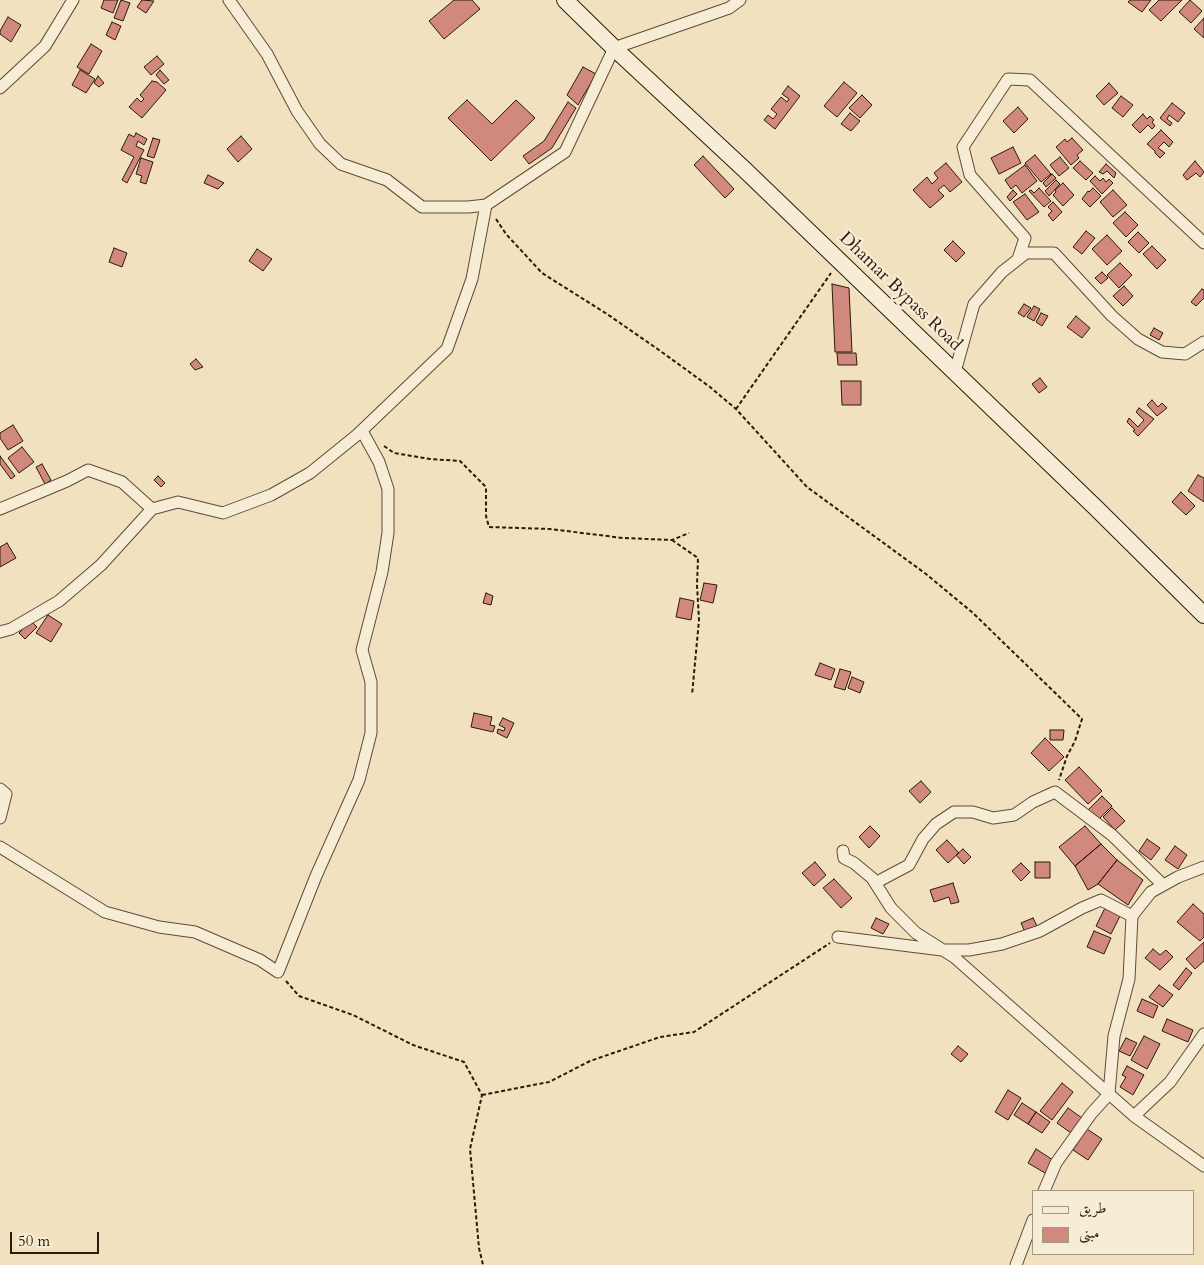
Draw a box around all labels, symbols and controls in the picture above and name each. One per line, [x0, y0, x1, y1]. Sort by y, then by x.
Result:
street label: Dhamar Bypass Road [834, 228, 966, 356]
legend [1032, 1190, 1194, 1255]
text: طريق [1079, 1198, 1106, 1218]
scale bar [12, 1222, 101, 1254]
text: مبنى [1079, 1223, 1099, 1243]
text: 50 m [18, 1231, 50, 1251]

